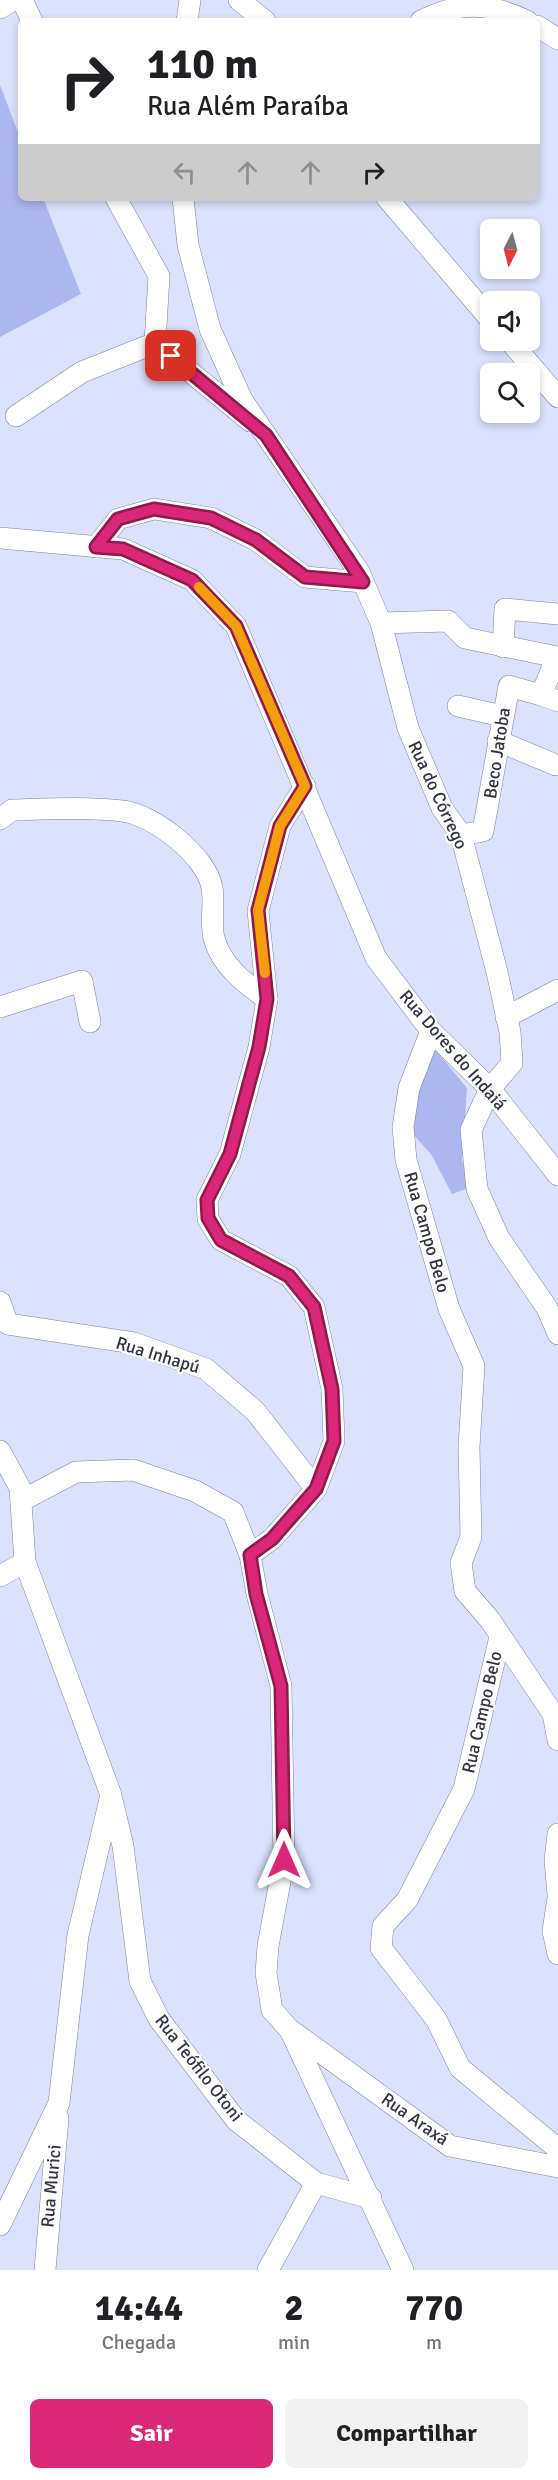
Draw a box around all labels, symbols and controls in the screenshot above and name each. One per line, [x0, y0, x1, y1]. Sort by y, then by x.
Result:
text: 110 m [147, 39, 258, 90]
icon: right [48, 42, 126, 120]
text: Rua Além Paraíba [147, 90, 349, 123]
icon: left [168, 156, 201, 189]
icon: ahead [231, 156, 264, 189]
icon: ahead [294, 156, 327, 189]
icon: right [357, 156, 390, 189]
north arrow [480, 219, 540, 279]
map controls [480, 219, 540, 423]
button: sound [480, 291, 540, 351]
pin [145, 330, 196, 381]
icon: arrive [154, 339, 187, 372]
button: search [480, 363, 540, 423]
street label: Beco Jatoba [479, 706, 515, 800]
street label: Rua do Córrego [403, 737, 473, 853]
street label: Rua Dores do Indaiá [395, 985, 511, 1115]
street label: Rua Campo Belo [399, 1169, 455, 1295]
street label: Rua Inhapú [113, 1332, 203, 1378]
street label: Rua Campo Belo [457, 1649, 507, 1775]
position arrow [252, 1828, 316, 1892]
street label: Rua Teófilo Otoni [150, 2010, 248, 2126]
street label: Rua Araxá [377, 2088, 453, 2150]
street label: Rua Murici [36, 2144, 66, 2228]
text: 14:44 [95, 2286, 183, 2331]
text: 2 [284, 2286, 304, 2331]
text: 770 [405, 2286, 463, 2331]
text: Chegada [102, 2330, 176, 2355]
text: min [278, 2330, 310, 2355]
text: m [426, 2330, 442, 2355]
button: Sair [30, 2399, 273, 2468]
button: Compartilhar [285, 2399, 528, 2468]

